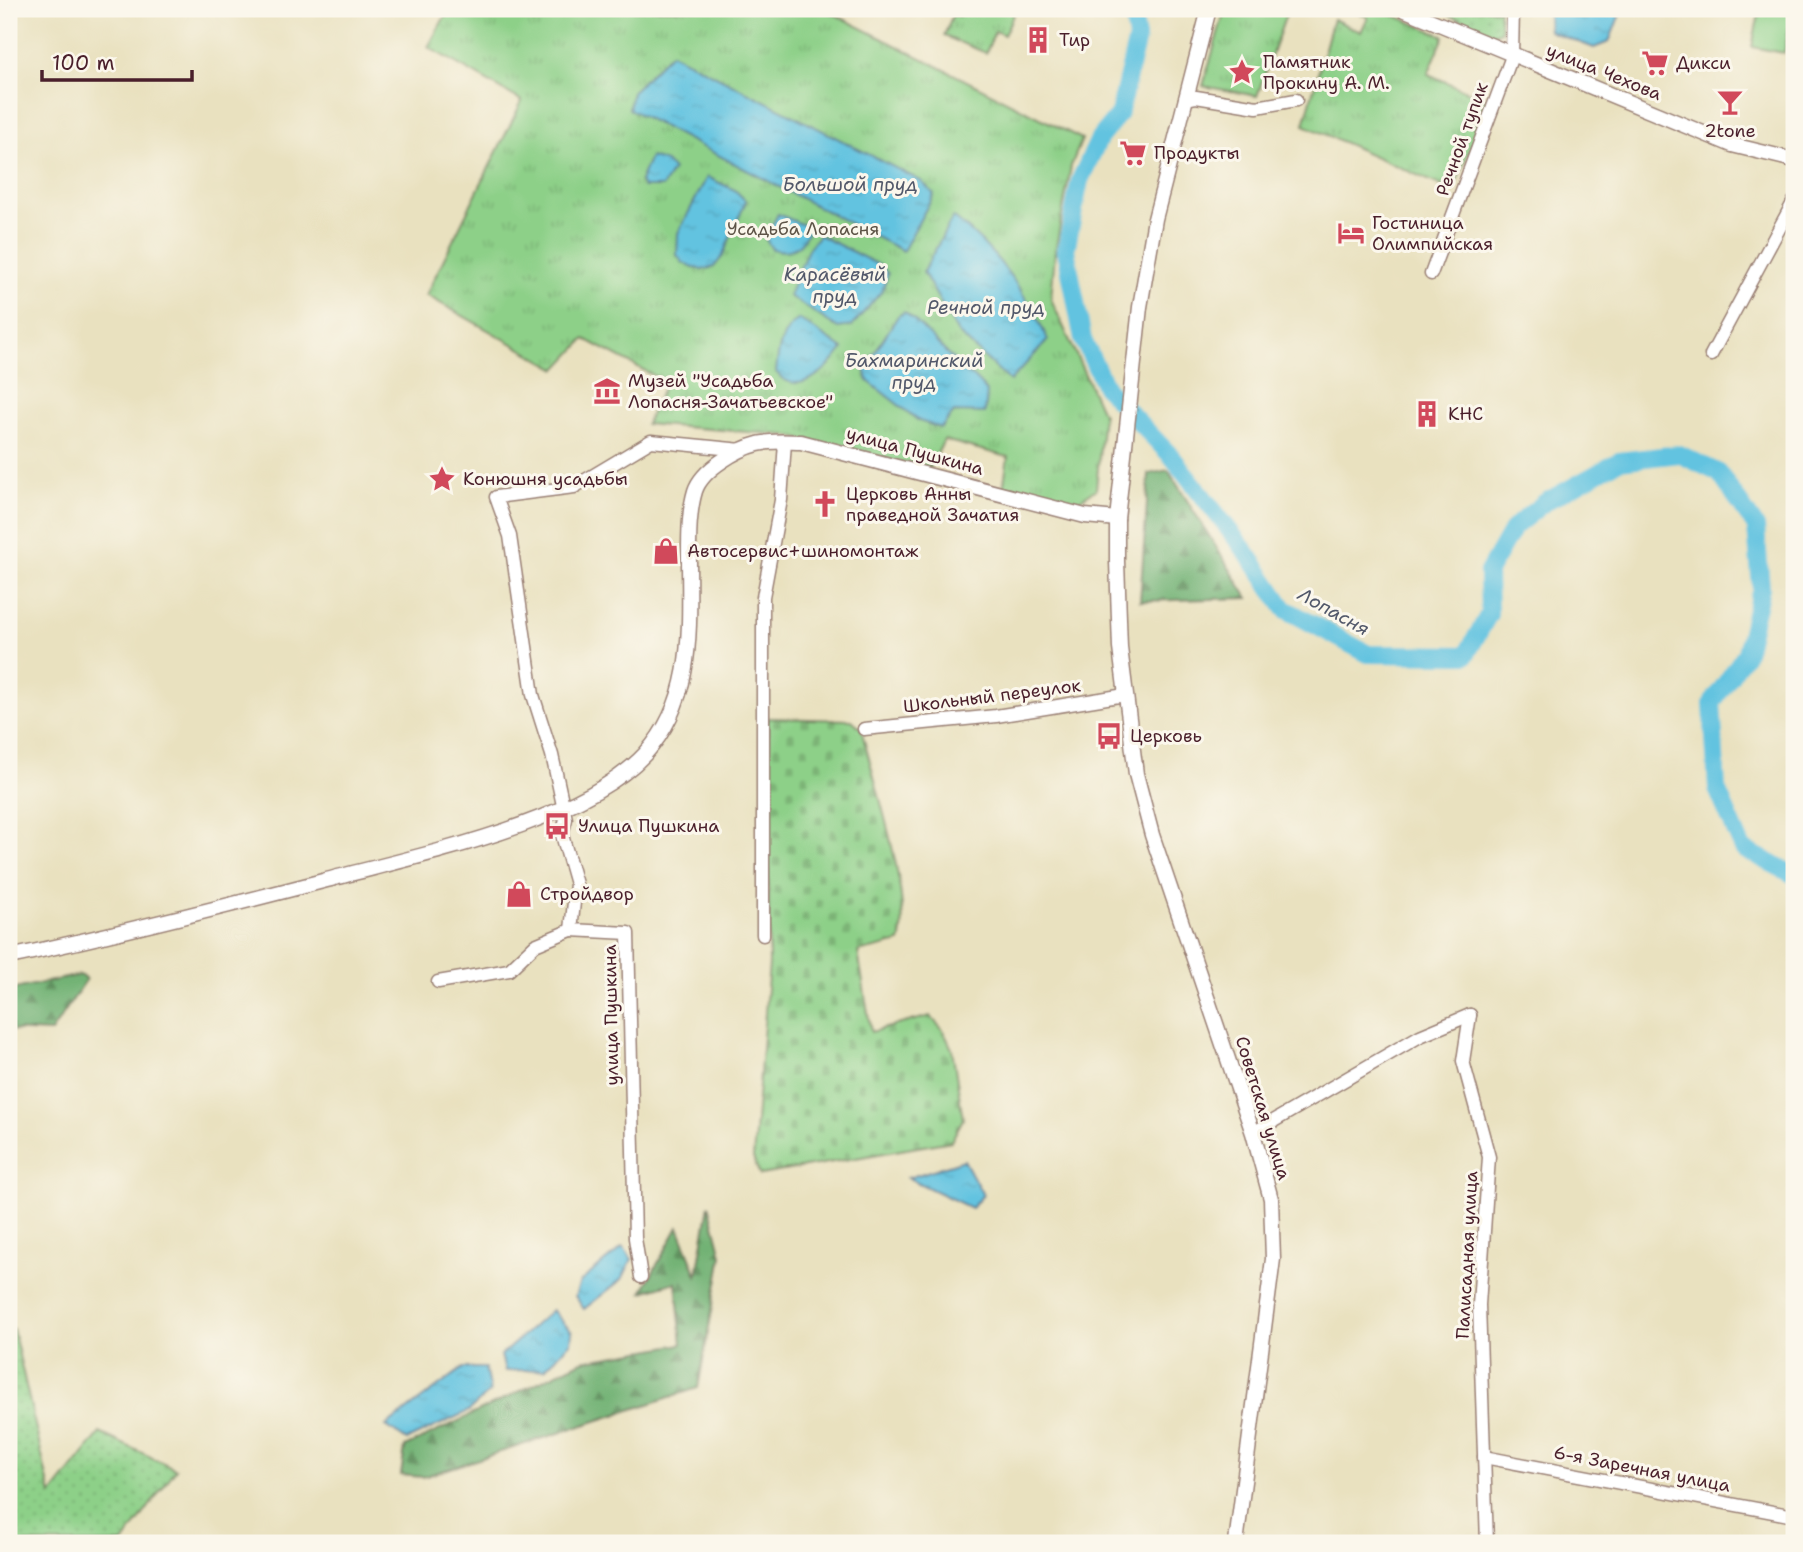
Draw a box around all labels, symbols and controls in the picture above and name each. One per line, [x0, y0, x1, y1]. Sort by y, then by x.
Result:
building icon: Тир [1023, 25, 1053, 55]
place label: Тир [1059, 28, 1090, 52]
scale bar [42, 38, 192, 82]
street label: улица Чехова [1543, 38, 1665, 106]
supermarket icon: Дикси [1640, 48, 1670, 78]
text: 100 m [52, 49, 115, 77]
place label: Памятник Прокину А. М. [1263, 50, 1390, 95]
place label: Дикси [1676, 51, 1731, 75]
place icon: Памятник Прокину А. М. [1227, 57, 1257, 87]
street label: Речной тупик [1430, 78, 1494, 199]
bar icon: 2tone [1715, 87, 1745, 117]
place label: 2tone [1704, 119, 1756, 143]
supermarket icon: Продукты [1118, 138, 1148, 168]
place label: Продукты [1154, 141, 1240, 165]
water label: Большой пруд [782, 172, 918, 197]
place label: Гостиница Олимпийская [1372, 211, 1493, 256]
park label: Усадьба Лопасня [727, 217, 879, 241]
hotel icon: Гостиница Олимпийская [1336, 218, 1366, 248]
water label: Карасёвый пруд [784, 262, 886, 309]
water label: Речной пруд [927, 295, 1045, 320]
water label: Бахмаринский пруд [844, 348, 984, 395]
place label: Музей "Усадьба Лопасня-Зачатьевское" [628, 369, 833, 414]
museum icon: Музей "Усадьба Лопасня-Зачатьевское" [592, 376, 622, 406]
building icon: КНС [1412, 399, 1442, 429]
place label: КНС [1448, 402, 1483, 426]
street label: улица Пушкина [844, 421, 986, 481]
place icon: Конюшня усадьбы [427, 464, 457, 494]
place label: Конюшня усадьбы [463, 467, 628, 491]
place label: Церковь Анны праведной Зачатия [846, 482, 1020, 527]
church icon: Церковь Анны праведной Зачатия [810, 489, 840, 519]
shop icon: Автосервис+шиномонтаж [651, 536, 681, 566]
place label: Автосервис+шиномонтаж [687, 539, 919, 563]
water label: Лопасня [1293, 581, 1374, 641]
street label: Школьный переулок [902, 673, 1083, 719]
bus stop icon: Церковь [1094, 721, 1124, 751]
place label: Церковь [1130, 724, 1202, 748]
bus stop icon: Улица Пушкина [542, 811, 572, 841]
place label: Улица Пушкина [578, 814, 719, 838]
shop icon: Стройдвор [504, 879, 534, 909]
place label: Стройдвор [540, 882, 634, 906]
street label: улица Пушкина [598, 944, 624, 1086]
street label: Советская улица [1230, 1033, 1296, 1183]
street label: Палисадная улица [1451, 1170, 1483, 1340]
street label: 6-я Заречная улица [1552, 1440, 1732, 1498]

